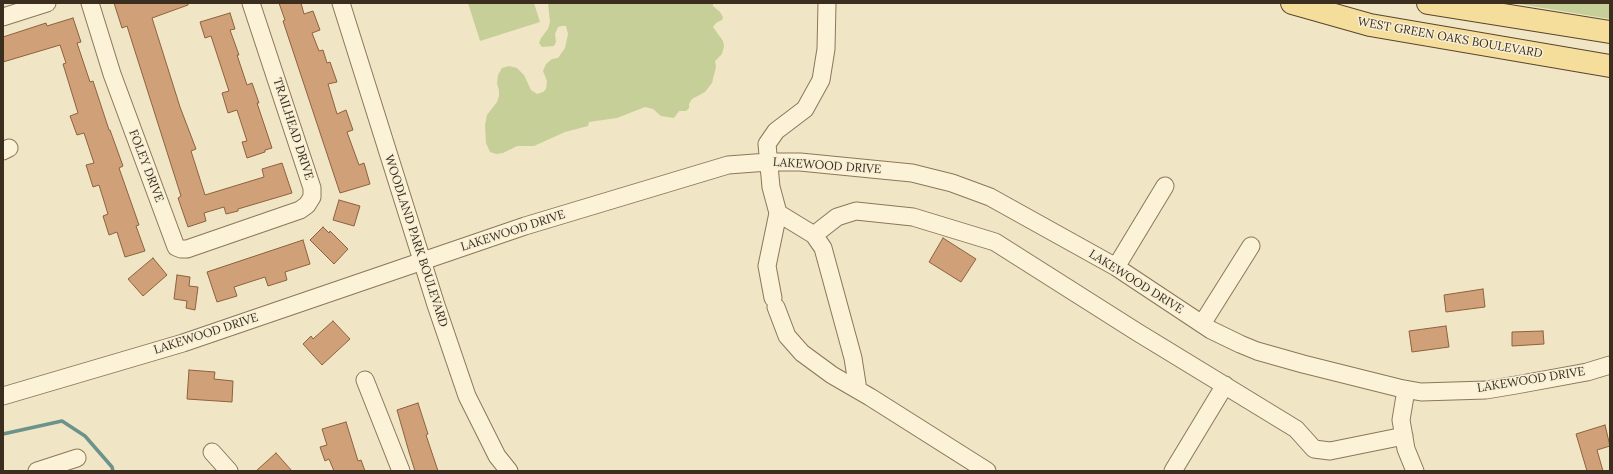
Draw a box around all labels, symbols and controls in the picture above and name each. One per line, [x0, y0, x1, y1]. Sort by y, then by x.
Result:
street label: WEST GREEN OAKS BOULEVARD [1356, 15, 1544, 61]
street label: TRAILHEAD DRIVE [270, 76, 316, 182]
street label: FOLEY DRIVE [126, 128, 166, 204]
street label: WOODLAND PARK BOULEVARD [381, 153, 451, 329]
street label: LAKEWOOD DRIVE [772, 155, 882, 177]
street label: LAKEWOOD DRIVE [459, 207, 567, 255]
street label: LAKEWOOD DRIVE [1086, 247, 1186, 317]
street label: LAKEWOOD DRIVE [152, 310, 260, 358]
street label: LAKEWOOD DRIVE [1476, 364, 1586, 396]

